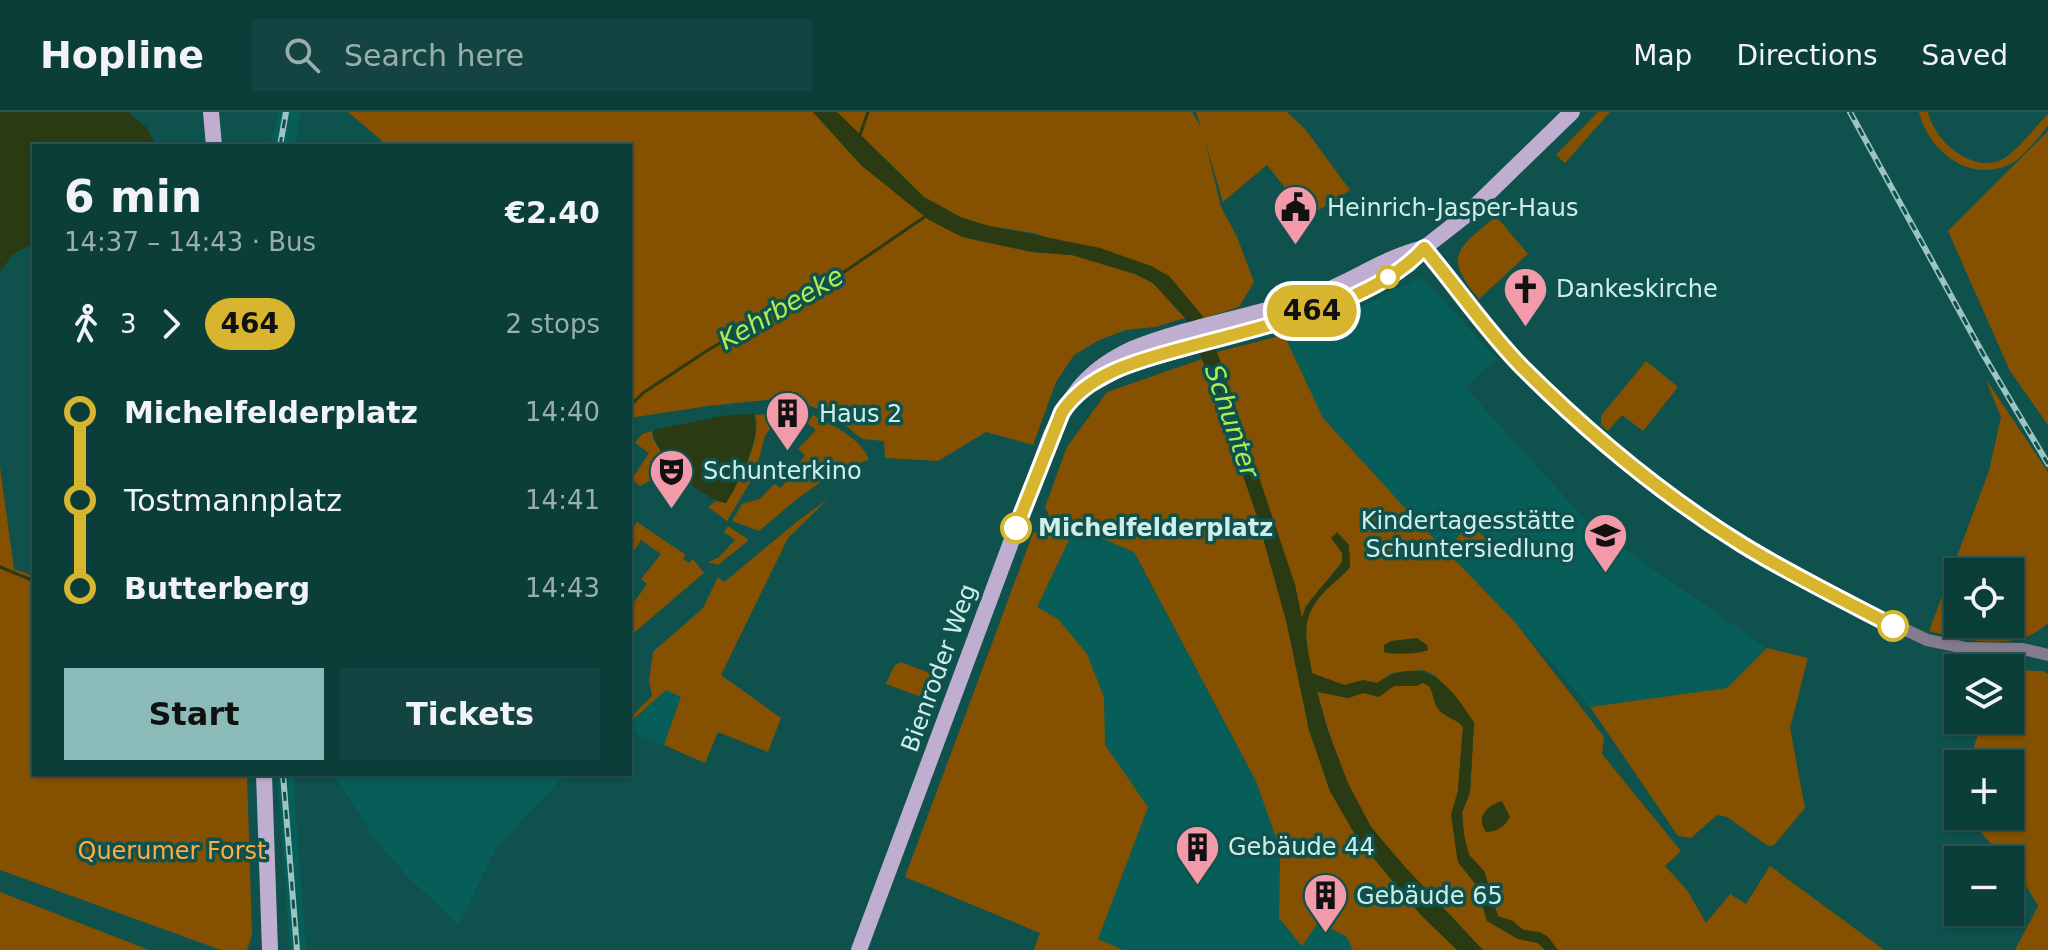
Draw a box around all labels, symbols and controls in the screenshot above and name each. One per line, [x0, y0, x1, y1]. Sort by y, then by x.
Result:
search box [252, 19, 812, 91]
text: Hopline [40, 33, 204, 77]
icon: search [280, 33, 324, 77]
text: Search here [344, 38, 524, 73]
text: Map [1633, 39, 1692, 72]
text: Directions [1736, 39, 1877, 72]
text: Saved [1921, 39, 2008, 72]
text: 6 min [64, 171, 202, 222]
public building icon: Heinrich-Jasper-Haus [1272, 184, 1320, 247]
place label: Heinrich-Jasper-Haus [1327, 194, 1578, 222]
text: €2.40 [505, 195, 600, 230]
text: 14:37 – 14:43 · Bus [64, 227, 316, 257]
water label: Kehrbeeke [713, 260, 849, 356]
church icon: Dankeskirche [1501, 265, 1549, 328]
unlabelled marker [1377, 266, 1399, 288]
place label: Dankeskirche [1556, 275, 1718, 303]
line badge: 464 [1266, 285, 1358, 337]
text: 464 [1283, 294, 1341, 327]
icon: walk [64, 302, 108, 346]
icon: forward [149, 302, 193, 346]
text: 464 [221, 307, 279, 340]
text: 3 [120, 309, 137, 339]
text: 2 stops [505, 309, 600, 339]
water label: Schunter [1199, 361, 1266, 483]
building icon: Haus 2 [764, 390, 812, 453]
text: Michelfelderplatz [124, 395, 418, 430]
text: 14:40 [525, 397, 600, 427]
place label: Haus 2 [819, 400, 902, 428]
theatre icon: Schunterkino [648, 447, 696, 510]
place label: Schunterkino [703, 457, 862, 485]
text: Tostmannplatz [124, 483, 342, 518]
text: 14:41 [525, 485, 600, 515]
place label: Kindertagesstätte Schuntersiedlung [1361, 507, 1575, 563]
school or university icon: Kindertagesstätte Schuntersiedlung [1582, 511, 1630, 574]
marker: Michelfelderplatz [1001, 513, 1031, 543]
place label: Michelfelderplatz [1038, 514, 1273, 542]
map controls [1944, 558, 2024, 926]
button: locate [1944, 558, 2024, 638]
text: Butterberg [124, 571, 310, 606]
text: 14:43 [525, 573, 600, 603]
street label: Bienroder Weg [896, 580, 982, 756]
unlabelled marker [1878, 611, 1908, 641]
button: layers [1944, 654, 2024, 734]
button: Start [64, 668, 324, 760]
button: Tickets [340, 668, 600, 760]
button: + [1944, 750, 2024, 830]
building icon: Gebäude 44 [1173, 823, 1221, 886]
place label: Gebäude 44 [1228, 833, 1375, 861]
park label: Querumer Forst [78, 837, 267, 865]
button: − [1944, 846, 2024, 926]
building icon: Gebäude 65 [1301, 872, 1349, 935]
place label: Gebäude 65 [1356, 882, 1503, 910]

